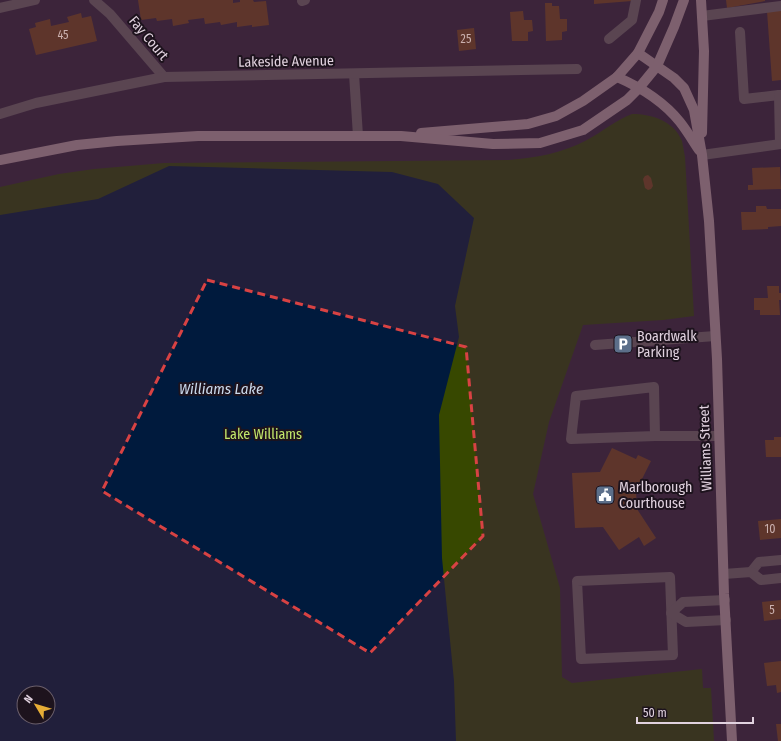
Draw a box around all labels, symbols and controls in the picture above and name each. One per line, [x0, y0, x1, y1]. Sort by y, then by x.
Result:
street label: Fay Court [125, 13, 172, 64]
house number: 45 [57, 28, 69, 42]
house number: 25 [461, 32, 472, 46]
street label: Lakeside Avenue [238, 52, 334, 71]
place label: Boardwalk Parking [637, 328, 697, 361]
parking icon: Boardwalk Parking [612, 333, 634, 355]
water label: Williams Lake [179, 380, 263, 398]
street label: Williams Street [695, 404, 715, 491]
park label: Lake Williams [224, 426, 302, 443]
place label: Marlborough Courthouse [619, 479, 692, 512]
public building icon: Marlborough Courthouse [594, 484, 616, 506]
house number: 10 [765, 522, 775, 536]
house number: 5 [769, 603, 775, 617]
north arrow [16, 685, 56, 725]
text: N [21, 693, 36, 706]
scale bar [637, 699, 753, 725]
text: 50 m [643, 706, 667, 720]

